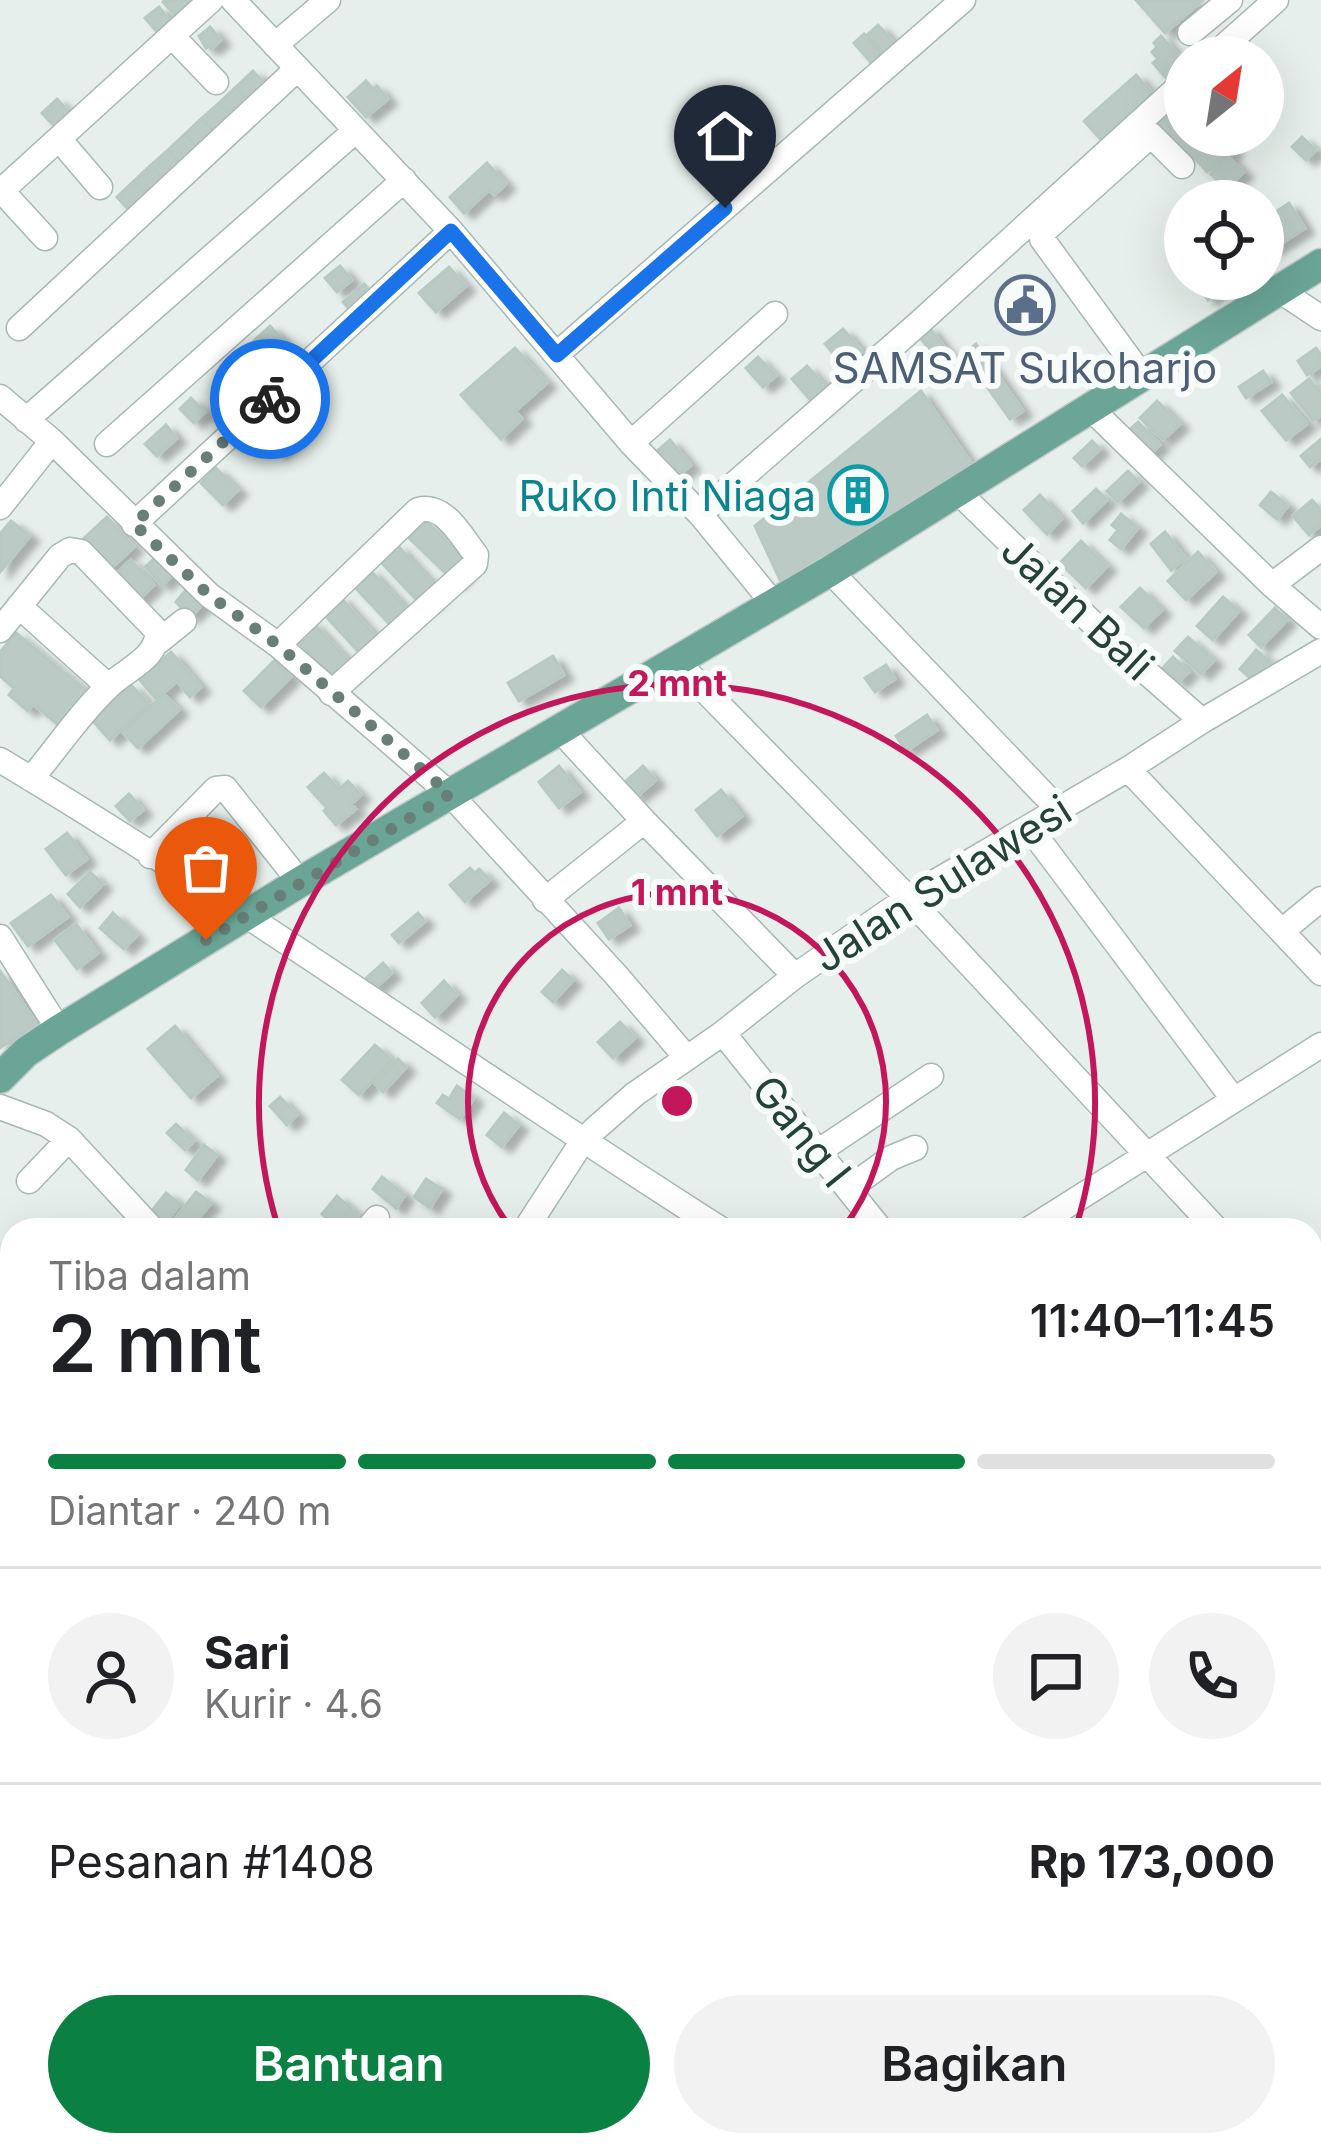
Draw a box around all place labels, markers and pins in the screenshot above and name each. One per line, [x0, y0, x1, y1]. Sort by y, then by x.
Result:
pin [674, 85, 776, 208]
public building icon: SAMSAT Sukoharjo [994, 274, 1056, 336]
place label: SAMSAT Sukoharjo [833, 342, 1217, 393]
building icon: Ruko Inti Niaga [827, 464, 889, 526]
place label: Ruko Inti Niaga [518, 470, 816, 521]
pin [155, 817, 257, 940]
centre of rings [656, 1080, 698, 1122]

